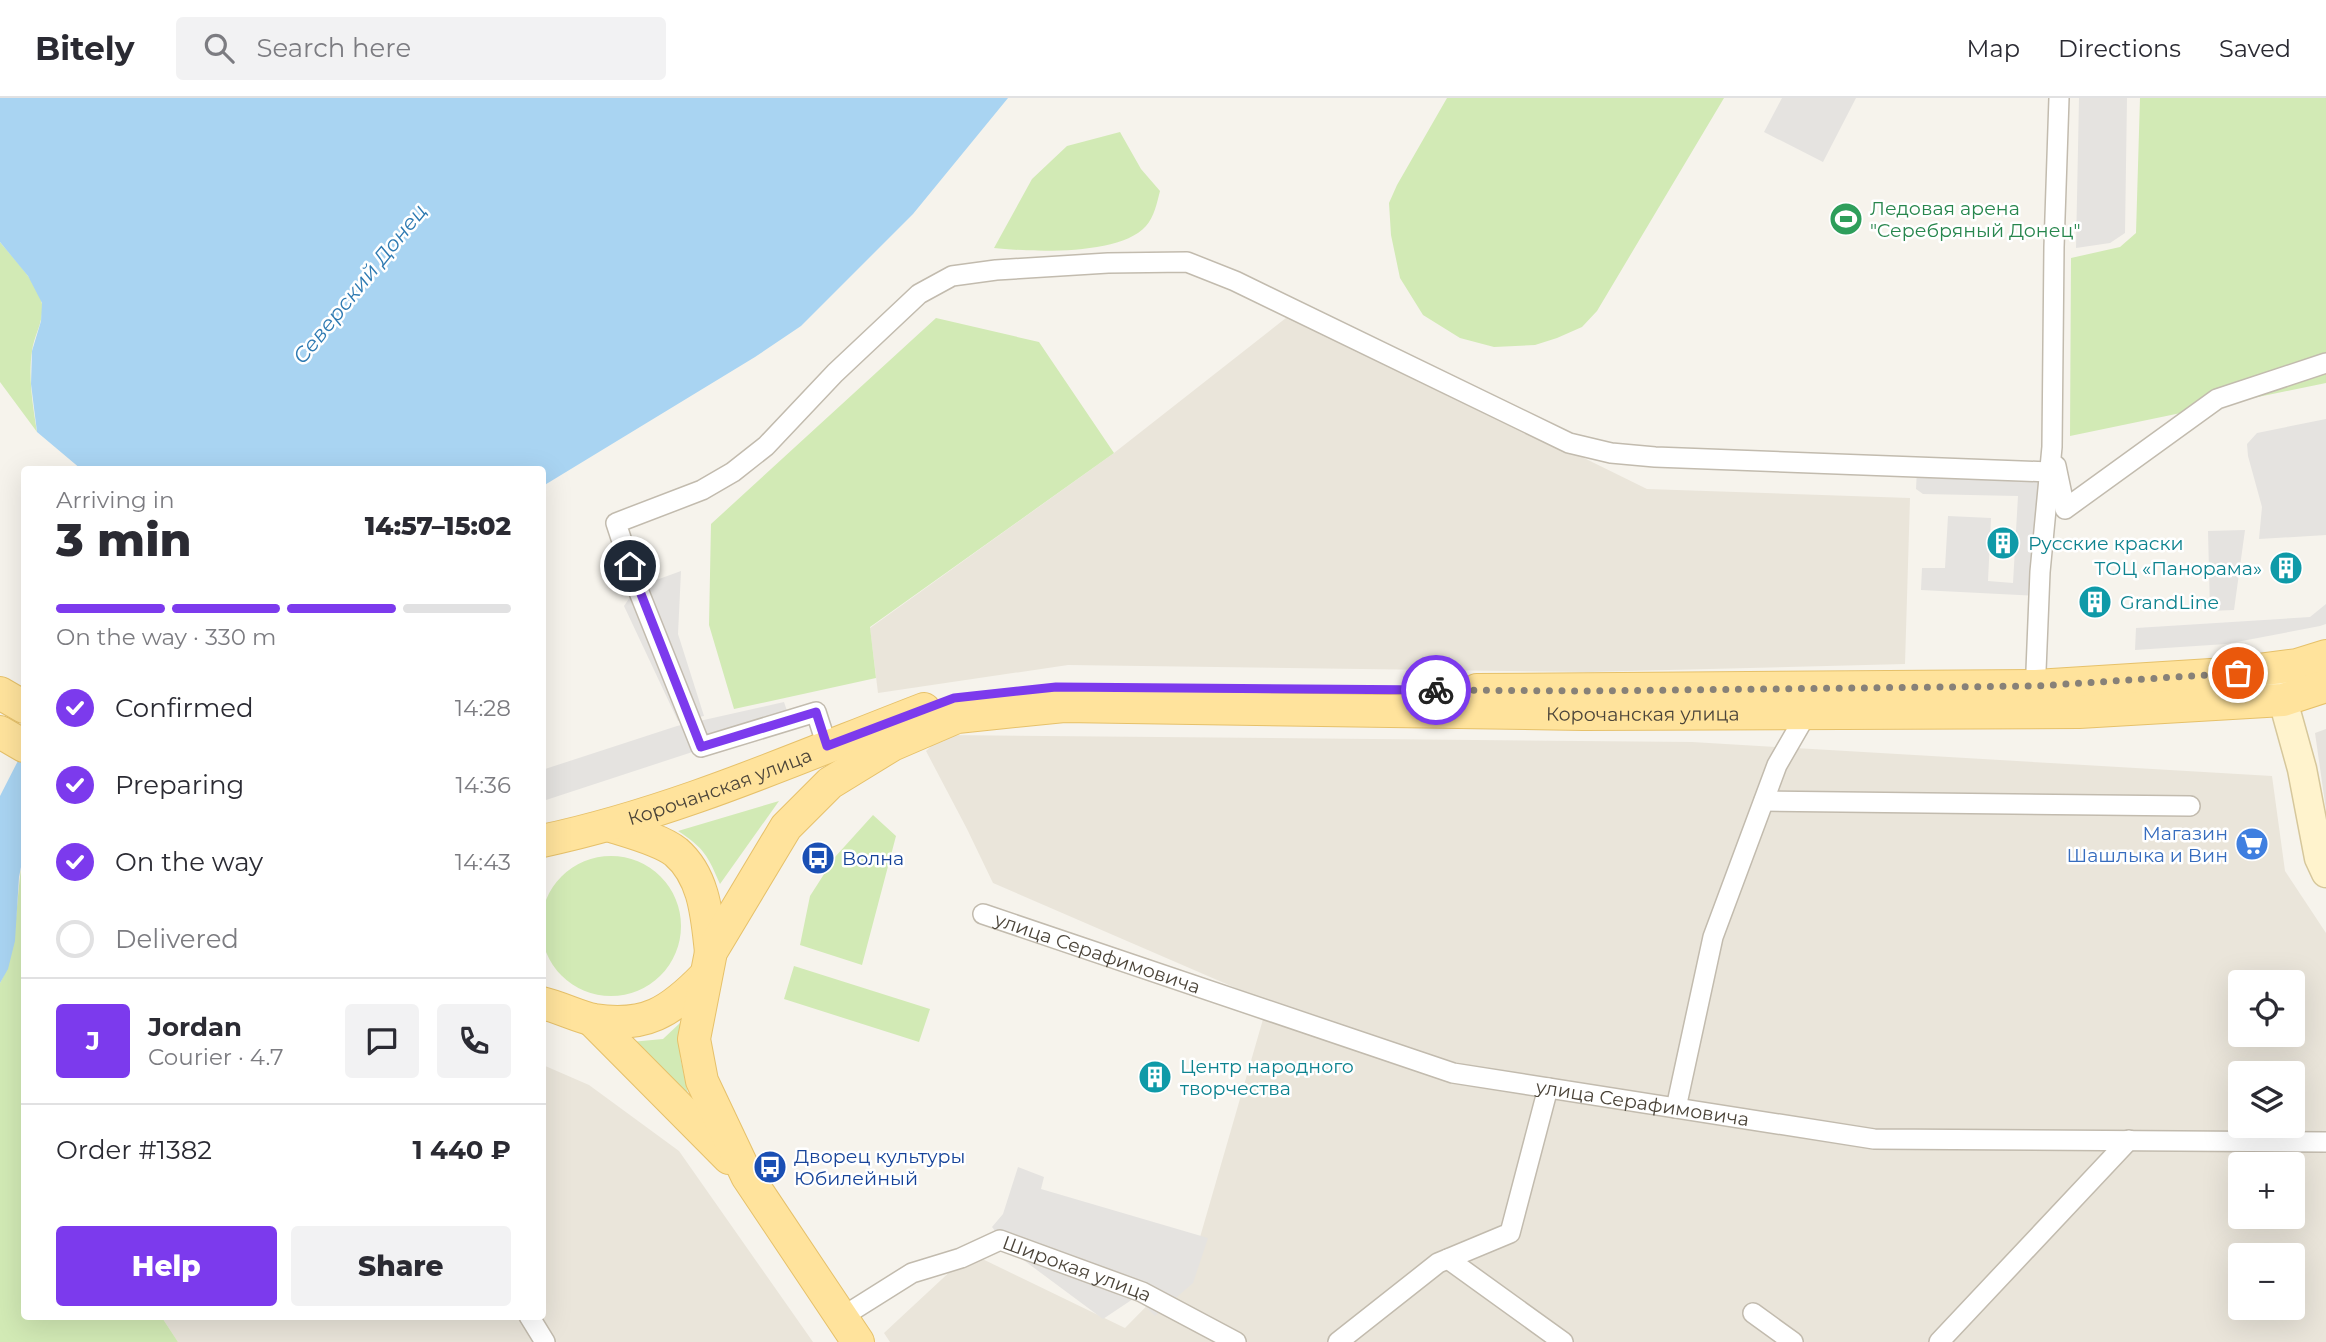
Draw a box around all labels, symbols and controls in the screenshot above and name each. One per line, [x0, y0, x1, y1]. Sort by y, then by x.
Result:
search box [176, 17, 666, 80]
text: Bitely [35, 28, 134, 68]
icon: search [200, 29, 238, 67]
text: Search here [256, 32, 411, 64]
text: Map [1967, 34, 2020, 63]
text: Directions [2058, 34, 2181, 63]
text: Saved [2219, 34, 2291, 63]
place label: Ледовая арена "Серебряный Донец" [1870, 197, 2081, 242]
water label: Северский Донец [287, 199, 432, 369]
sports icon: Ледовая арена "Серебряный Донец" [1827, 200, 1865, 238]
text: Arriving in [56, 486, 175, 514]
text: 14:57–15:02 [365, 510, 511, 542]
text: 3 min [56, 511, 192, 568]
building icon: Русские краски [1984, 524, 2022, 562]
place label: Русские краски [2028, 532, 2184, 555]
pin [600, 536, 660, 596]
icon: home [611, 547, 649, 585]
building icon: ТОЦ «Панорама» [2267, 549, 2305, 587]
place label: ТОЦ «Панорама» [2094, 557, 2262, 580]
building icon: GrandLine [2076, 583, 2114, 621]
place label: GrandLine [2120, 591, 2219, 614]
text: On the way · 330 m [56, 623, 276, 651]
pin [2208, 643, 2268, 703]
icon: bag [2219, 654, 2257, 692]
courier [1401, 655, 1471, 725]
icon: bike [1417, 671, 1455, 709]
icon: check [56, 689, 94, 727]
text: Confirmed [115, 692, 254, 724]
text: 14:28 [455, 694, 511, 722]
street label: Корочанская улица [1546, 702, 1740, 726]
street label: Корочанская улица [625, 743, 815, 830]
icon: check [56, 766, 94, 804]
text: Preparing [115, 769, 244, 801]
text: 14:36 [455, 771, 511, 799]
place label: Магазин Шашлыка и Вин [2066, 822, 2228, 867]
supermarket icon: Магазин Шашлыка и Вин [2233, 825, 2271, 863]
bus stop icon: Волна [799, 839, 837, 877]
icon: check [56, 843, 94, 881]
text: On the way [115, 846, 263, 878]
place label: Волна [842, 847, 904, 870]
text: 14:43 [455, 848, 511, 876]
street label: улица Серафимовича [991, 907, 1203, 999]
text: Delivered [115, 923, 239, 955]
map controls [2228, 970, 2305, 1320]
button: locate [2228, 970, 2305, 1047]
button: chat [345, 1004, 419, 1078]
button: phone [437, 1004, 511, 1078]
text: Jordan [148, 1011, 242, 1043]
text: J [86, 1025, 100, 1057]
text: Courier · 4.7 [148, 1043, 284, 1071]
place label: Центр народного творчества [1180, 1055, 1354, 1100]
building icon: Центр народного творчества [1136, 1058, 1174, 1096]
button: layers [2228, 1061, 2305, 1138]
street label: улица Серафимовича [1533, 1075, 1751, 1131]
text: Order #1382 [56, 1134, 212, 1166]
text: 1 440 ₽ [412, 1134, 511, 1166]
place label: Дворец культуры Юбилейный [794, 1145, 966, 1190]
bus stop icon: Дворец культуры Юбилейный [751, 1148, 789, 1186]
button: + [2228, 1152, 2305, 1229]
button: Help [56, 1226, 277, 1306]
button: Share [291, 1226, 511, 1306]
street label: Широкая улица [999, 1231, 1155, 1307]
button: − [2228, 1243, 2305, 1320]

